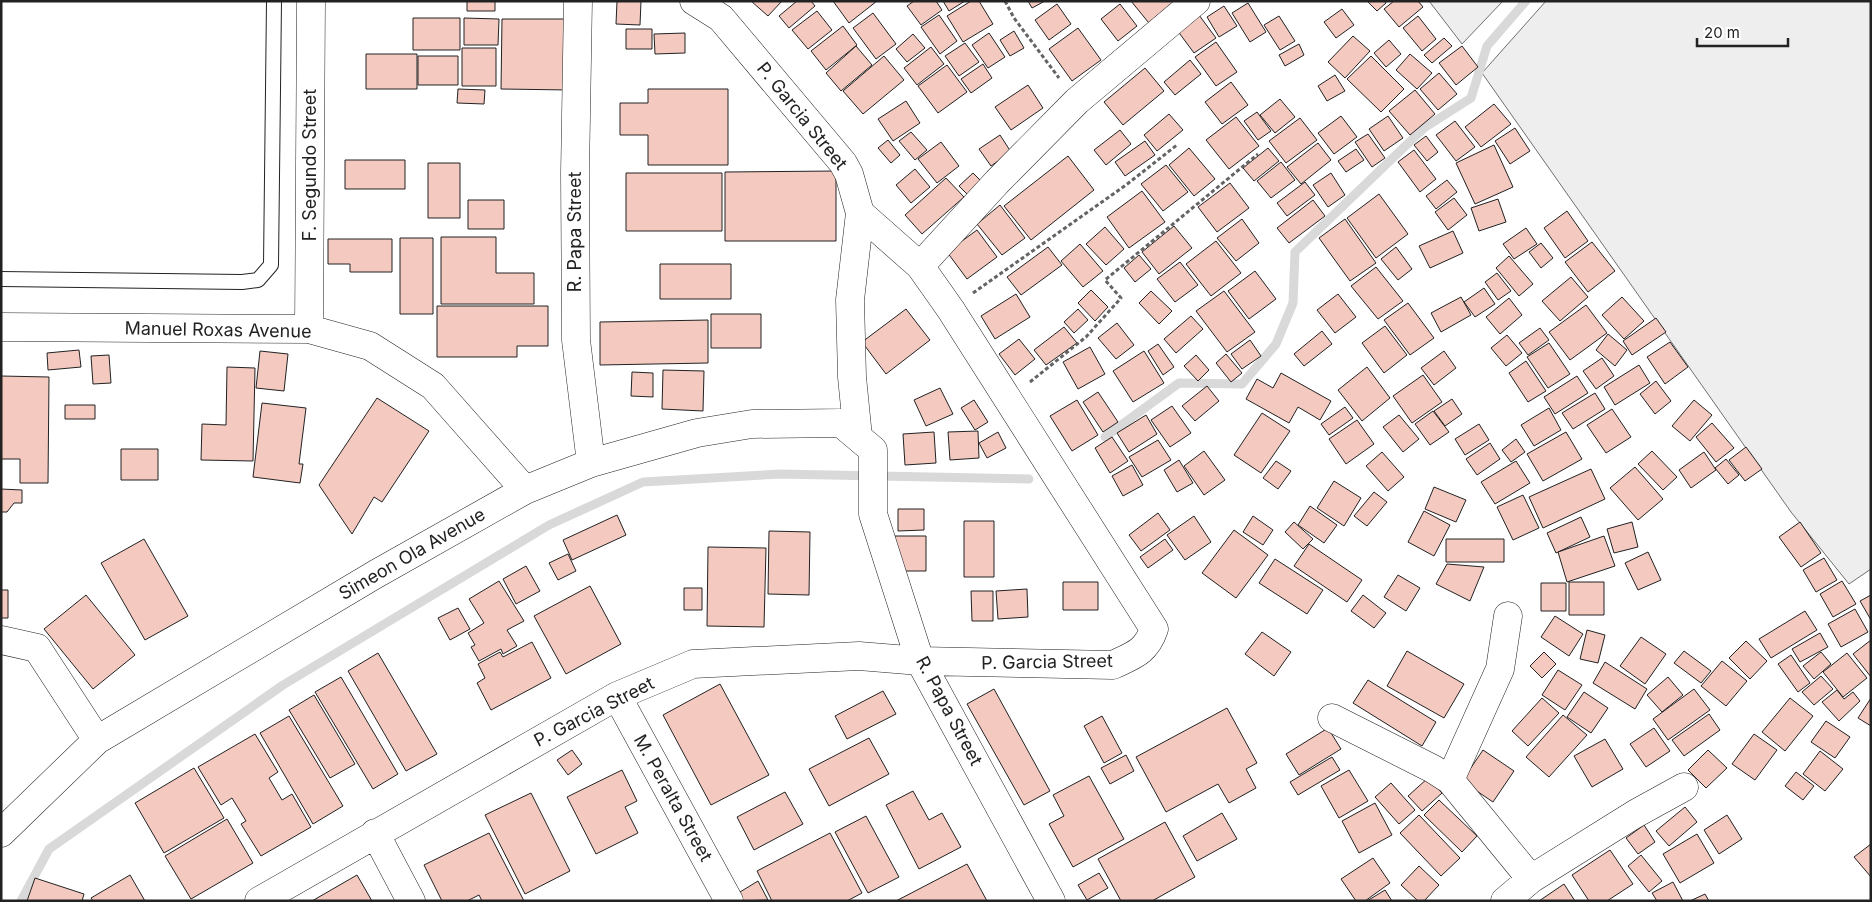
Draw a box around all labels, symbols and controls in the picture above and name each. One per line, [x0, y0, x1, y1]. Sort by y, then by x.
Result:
scale bar [1697, 15, 1788, 47]
text: 20 m [1704, 23, 1740, 42]
street label: P. Garcia Street [753, 58, 852, 174]
street label: F. Segundo Street [299, 89, 320, 241]
street label: R. Papa Street [564, 172, 585, 292]
street label: Manuel Roxas Avenue [124, 317, 312, 342]
street label: Simeon Ola Avenue [335, 503, 489, 604]
street label: P. Garcia Street [981, 650, 1113, 673]
street label: R. Papa Street [912, 653, 987, 769]
street label: P. Garcia Street [530, 672, 657, 751]
street label: M. Peralta Street [630, 731, 717, 865]

